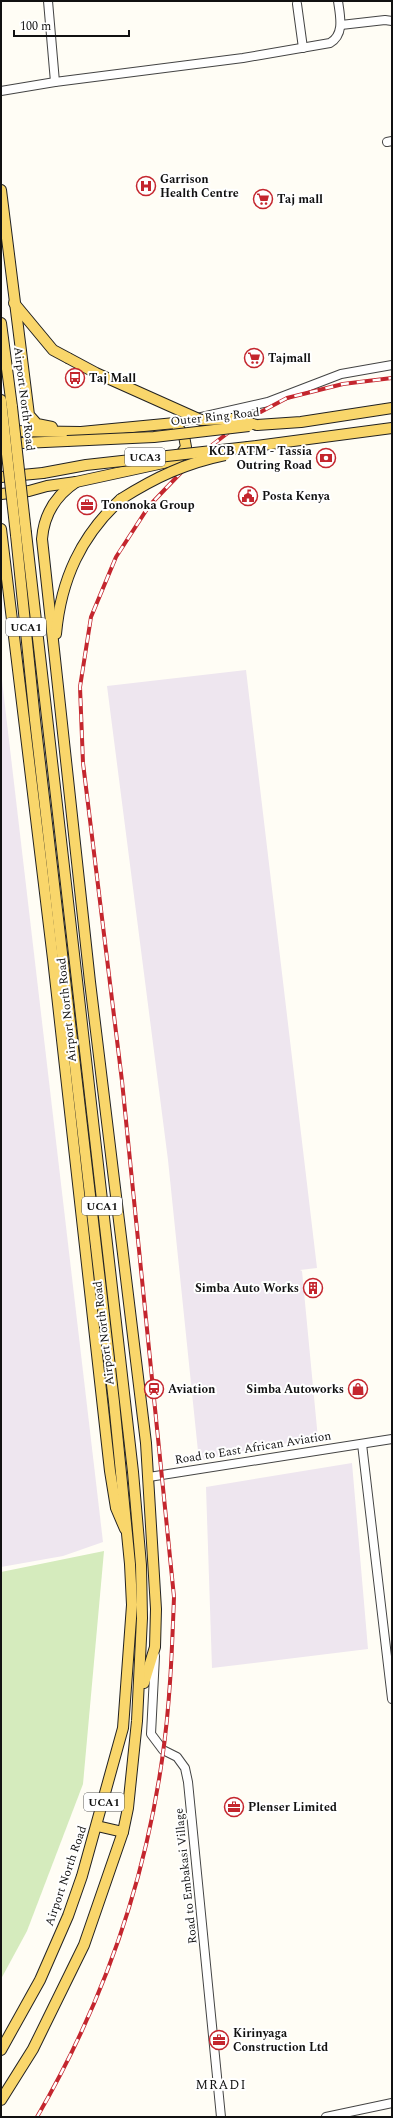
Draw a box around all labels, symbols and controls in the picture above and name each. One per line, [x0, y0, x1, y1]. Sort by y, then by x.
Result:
scale bar [14, 12, 129, 38]
text: 100 m [20, 17, 51, 36]
place label: Garrison Health Centre [160, 170, 239, 203]
hospital icon: Garrison Health Centre [135, 175, 157, 197]
supermarket icon: Taj mall [252, 188, 274, 210]
place label: Taj mall [277, 190, 323, 209]
street label: Airport North Road [8, 346, 40, 453]
supermarket icon: Tajmall [243, 347, 265, 369]
place label: Tajmall [268, 349, 311, 368]
bus stop icon: Taj Mall [64, 367, 86, 389]
place label: Taj Mall [89, 369, 136, 388]
street label: Outer Ring Road [170, 403, 261, 431]
place label: KCB ATM - Tassia Outring Road [209, 442, 313, 475]
bank icon: KCB ATM - Tassia Outring Road [315, 447, 337, 469]
road number: UCA3 [125, 448, 165, 466]
public building icon: Posta Kenya [237, 485, 259, 507]
place label: Posta Kenya [262, 487, 331, 506]
office icon: Tononoka Group [76, 494, 98, 516]
place label: Tononoka Group [101, 496, 195, 515]
road number: UCA1 [6, 618, 46, 636]
street label: Airport North Road [52, 957, 82, 1063]
road number: UCA1 [82, 1197, 122, 1215]
building icon: Simba Auto Works [302, 1277, 324, 1299]
street label: Airport North Road [88, 1279, 120, 1386]
place label: Simba Auto Works [195, 1279, 299, 1298]
station icon: Aviation [143, 1378, 165, 1400]
shop icon: Simba Autoworks [347, 1378, 369, 1400]
place label: Aviation [168, 1380, 216, 1399]
place label: Simba Autoworks [246, 1380, 344, 1399]
street label: Road to East African Aviation [173, 1426, 333, 1470]
road number: UCA1 [84, 1793, 124, 1811]
office icon: Plenser Limited [223, 1796, 245, 1818]
place label: Plenser Limited [248, 1798, 337, 1817]
street label: Road to Embakasi Village [169, 1807, 203, 1945]
street label: Airport North Road [40, 1823, 92, 1929]
place label: Kirinyaga Construction Ltd [233, 2024, 328, 2057]
office icon: Kirinyaga Construction Ltd [208, 2029, 230, 2051]
district label: MRADI [196, 2075, 246, 2095]

